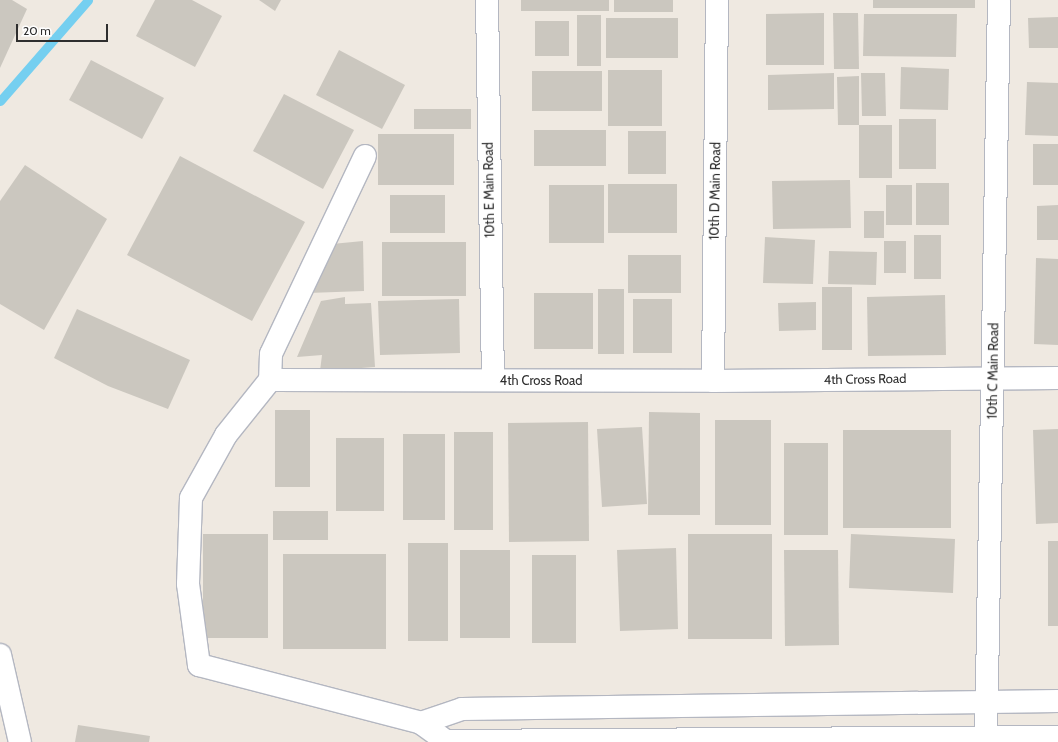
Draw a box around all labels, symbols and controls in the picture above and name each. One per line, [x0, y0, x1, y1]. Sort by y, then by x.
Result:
scale bar [18, 16, 110, 42]
text: 20 m [23, 23, 51, 38]
street label: 10th E Main Road [480, 142, 498, 238]
street label: 10th D Main Road [706, 142, 724, 240]
street label: 10th C Main Road [984, 323, 1002, 419]
street label: 4th Cross Road [823, 370, 907, 388]
street label: 4th Cross Road [500, 372, 582, 388]

